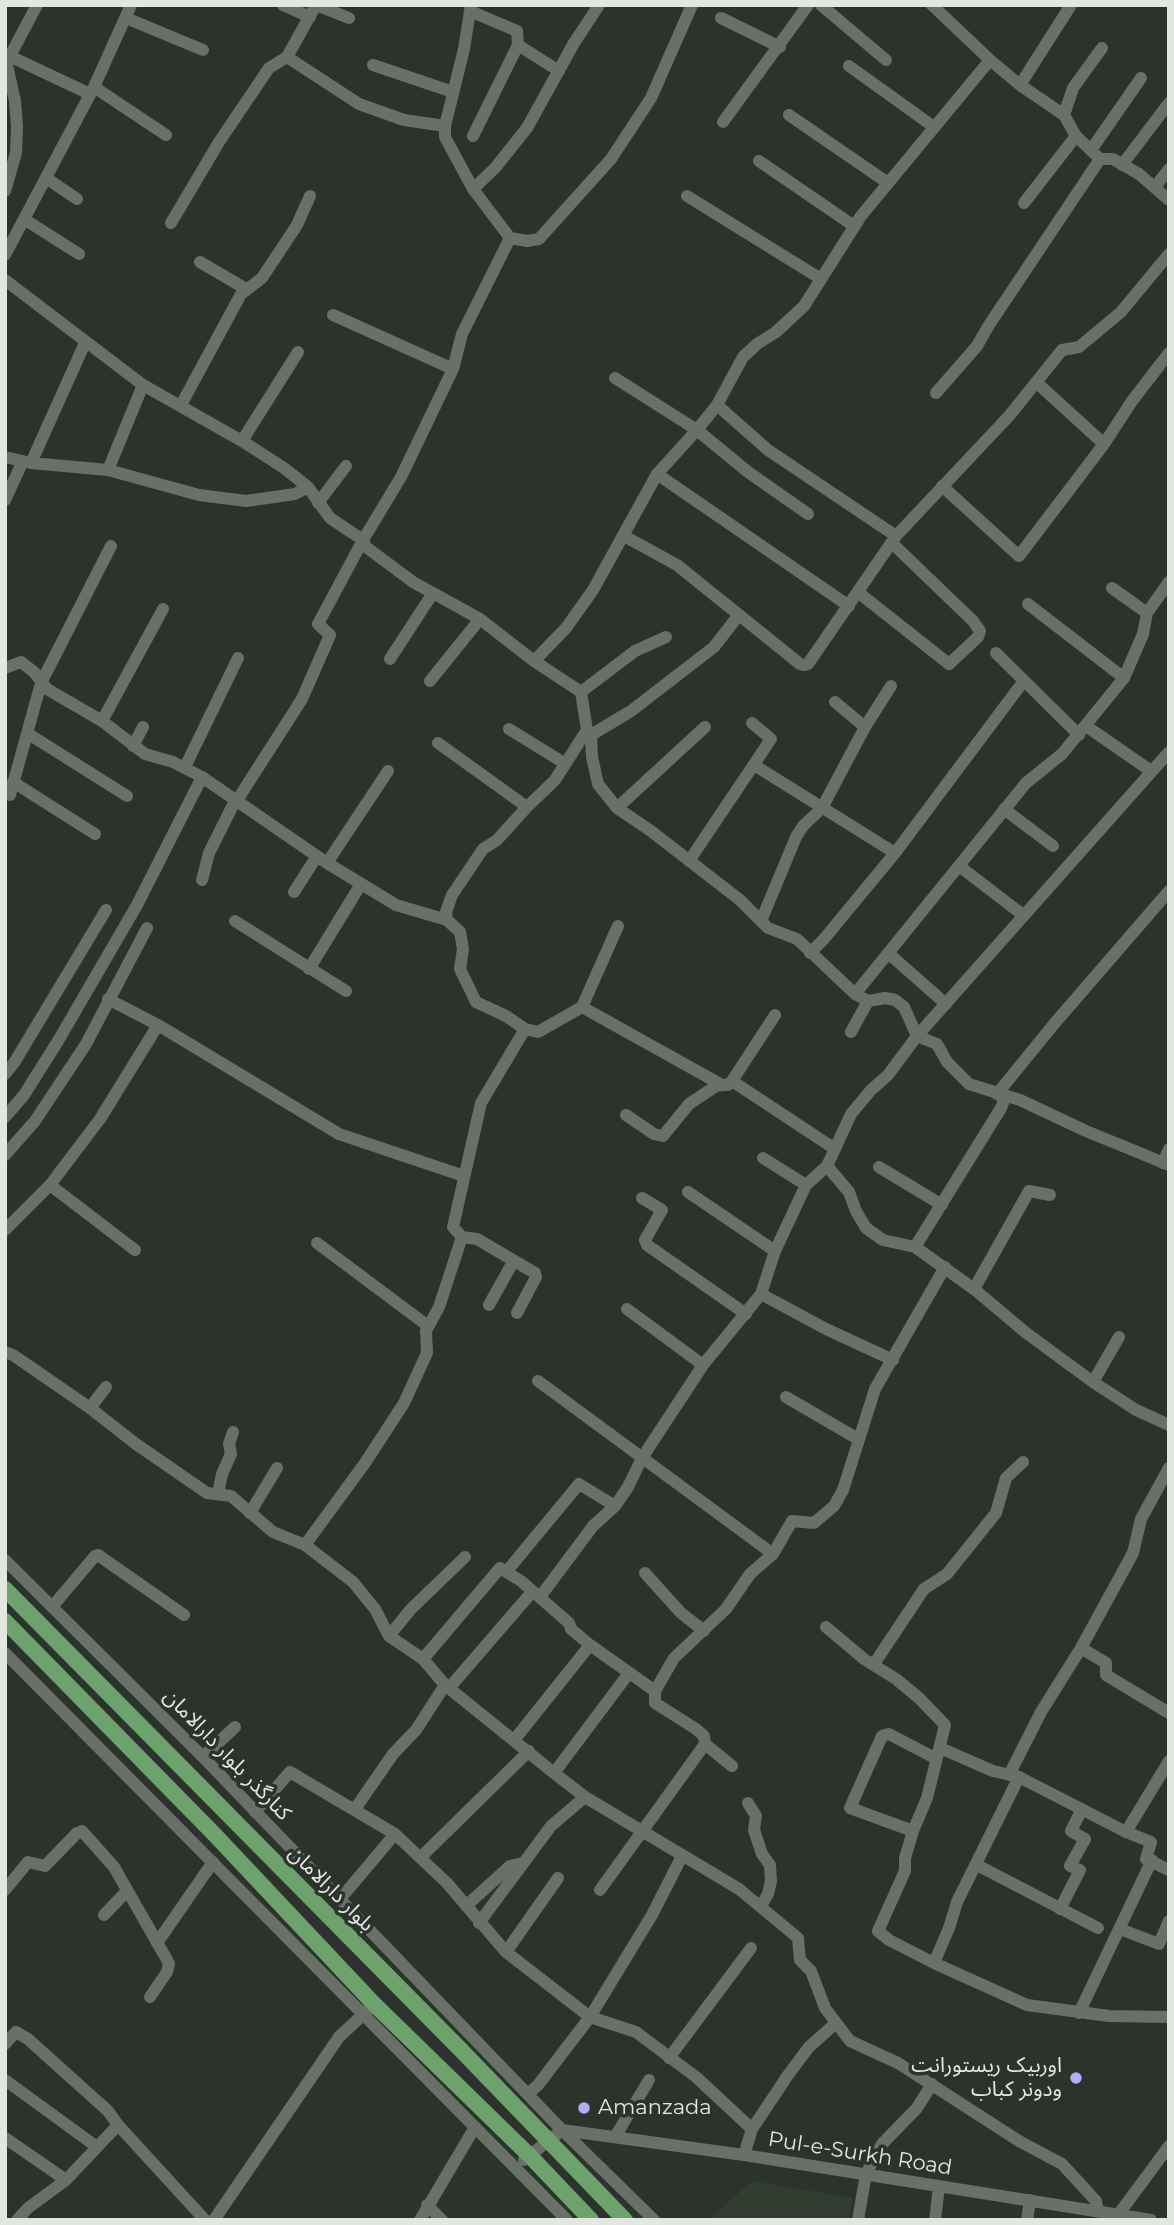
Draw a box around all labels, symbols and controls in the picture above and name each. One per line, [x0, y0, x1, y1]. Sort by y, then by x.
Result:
street label: کنارگذر بلوار دارالامان [158, 1684, 296, 1826]
street label: بلوار دارالامان [283, 1841, 379, 1937]
place label: اوربیک ریستورانت ودونر کباب [911, 2053, 1062, 2103]
marker: اوربیک ریستورانت ودونر کباب [1068, 2070, 1084, 2086]
place label: Amanzada [598, 2095, 712, 2121]
marker: Amanzada [576, 2100, 592, 2116]
street label: Pul-e-Surkh Road [766, 2127, 954, 2181]

